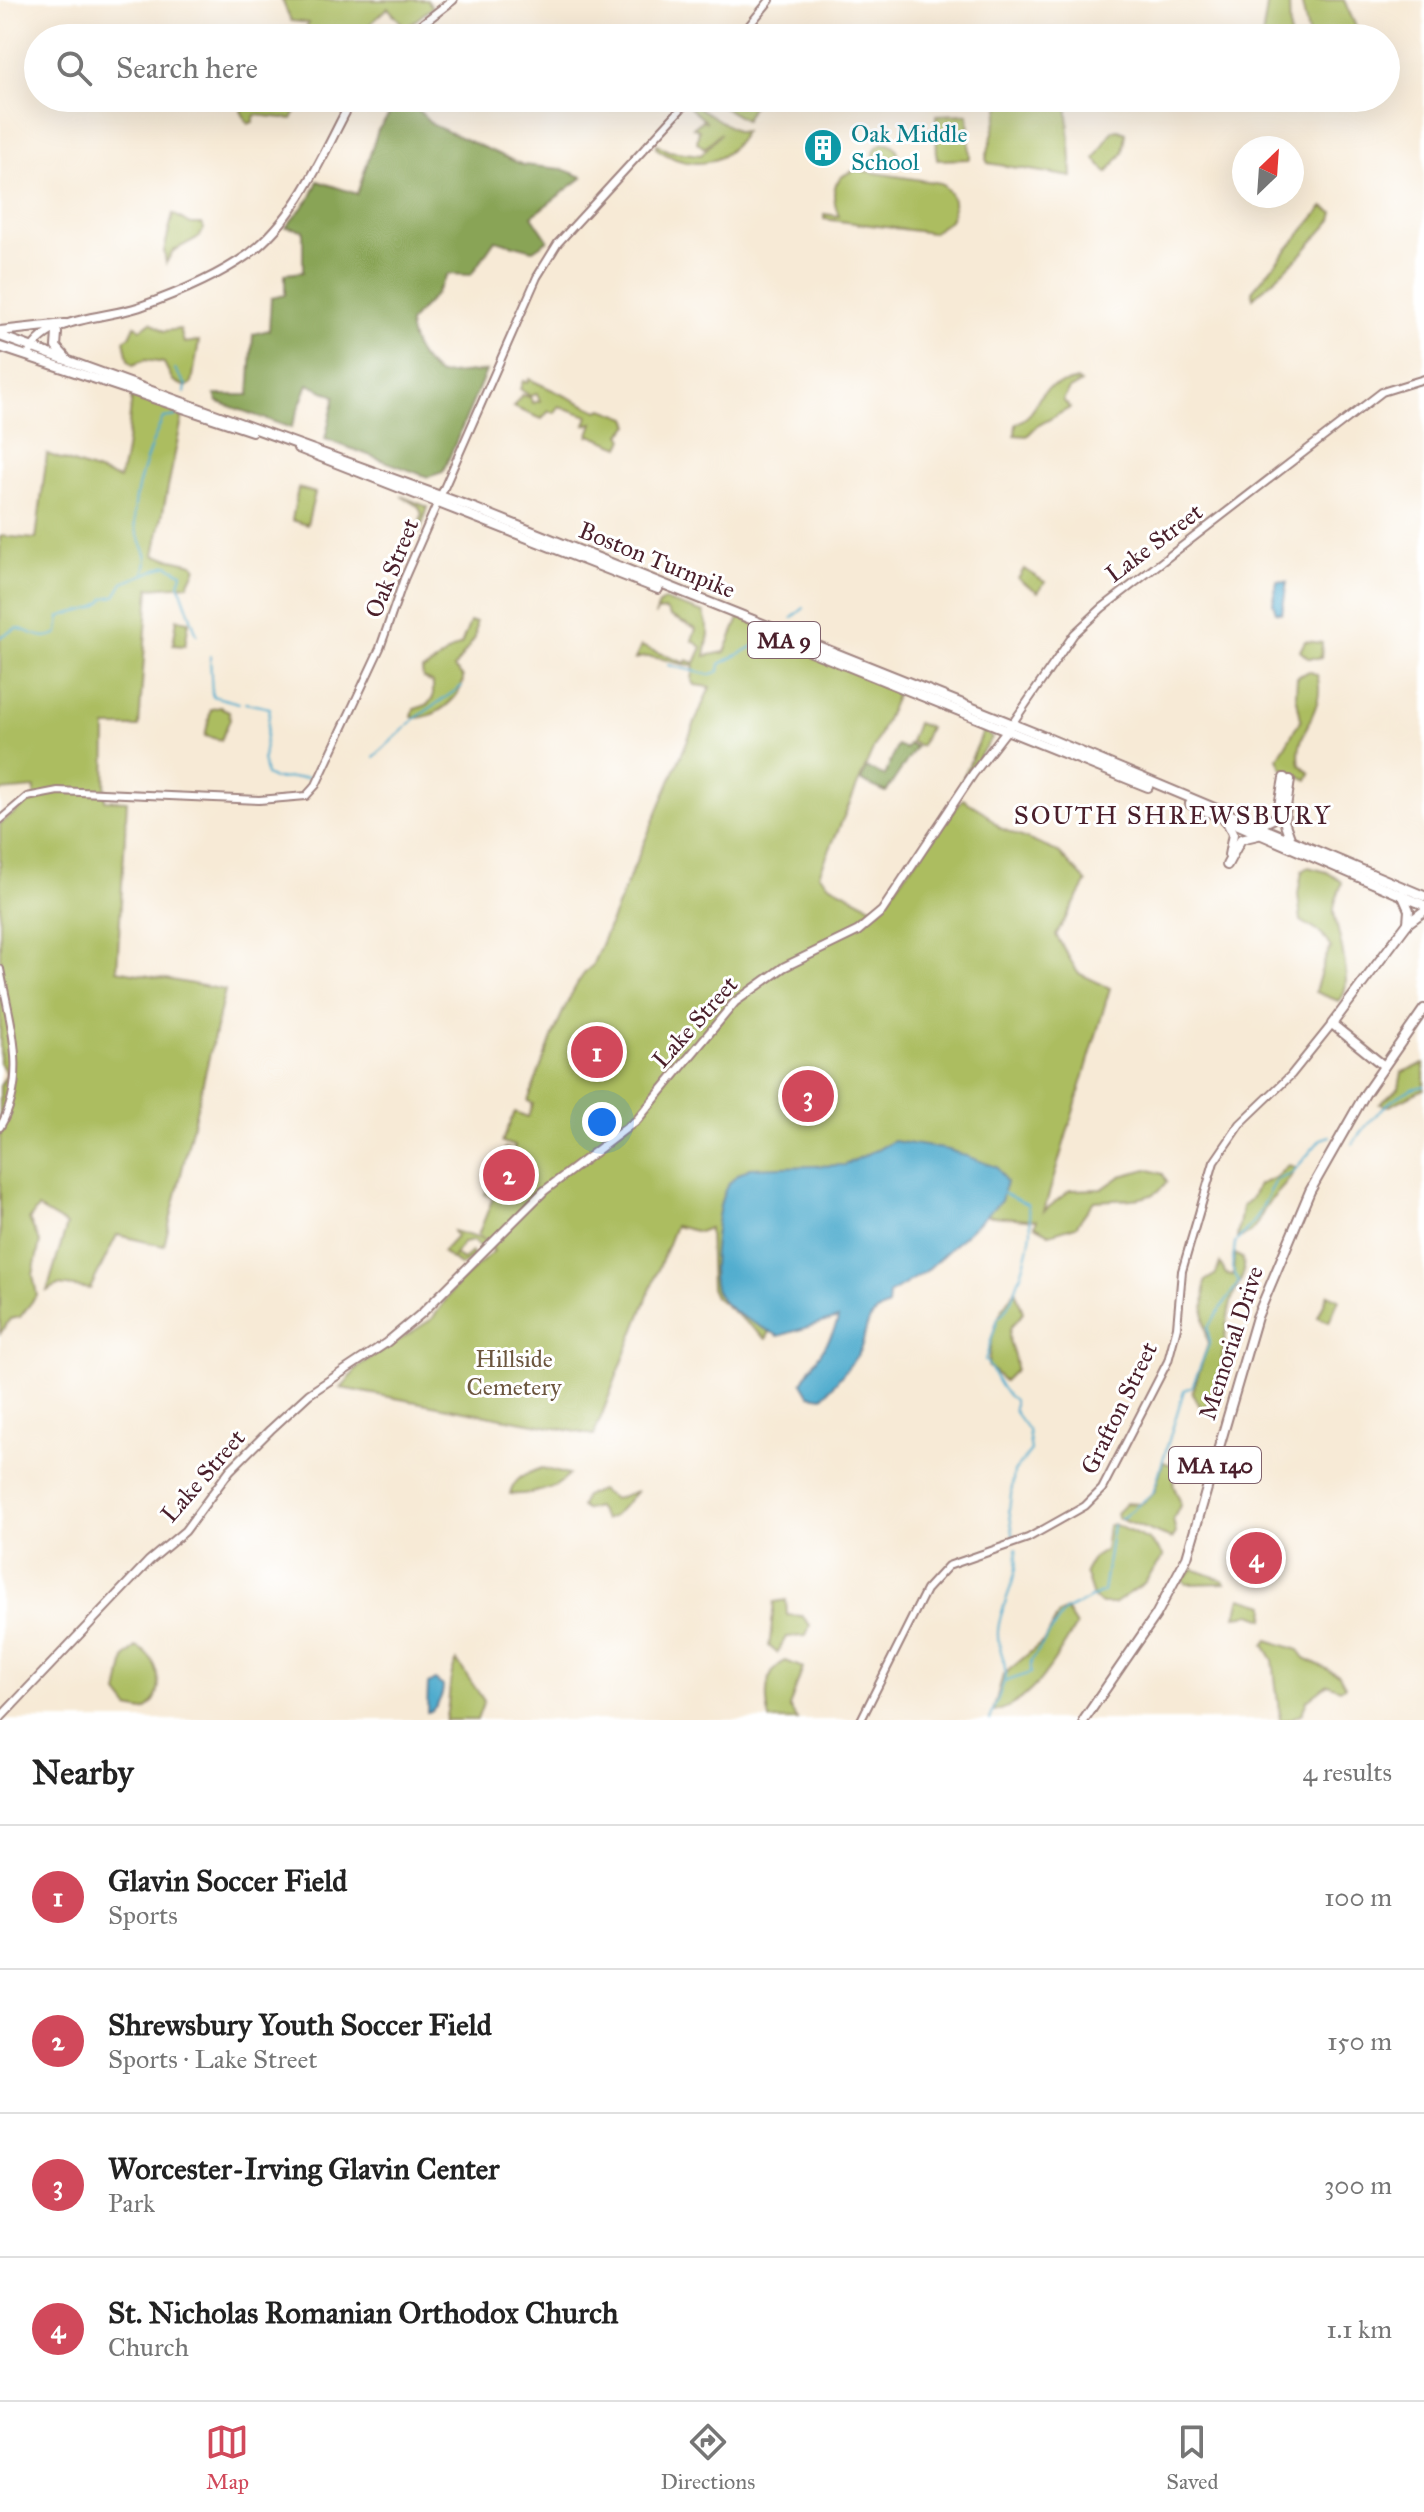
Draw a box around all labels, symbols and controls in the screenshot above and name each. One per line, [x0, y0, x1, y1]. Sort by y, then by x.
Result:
search box [24, 24, 1400, 112]
icon: search [52, 46, 96, 90]
text: Search here [116, 50, 258, 86]
place label: Oak Middle School [851, 119, 967, 177]
building icon: Oak Middle School [802, 127, 844, 169]
north arrow [1232, 136, 1304, 208]
street label: Lake Street [1100, 497, 1209, 589]
street label: Oak Street [359, 514, 426, 622]
street label: Boston Turnpike [574, 515, 740, 605]
road number: MA 9 [748, 622, 820, 658]
district label: SOUTH SHREWSBURY [1014, 799, 1332, 831]
street label: Lake Street [646, 969, 744, 1074]
pin: 1 [571, 1022, 623, 1082]
pin: 3 [782, 1066, 834, 1126]
your location [582, 1102, 622, 1142]
pin: 2 [483, 1145, 535, 1205]
street label: Memorial Drive [1192, 1262, 1270, 1424]
street label: Grafton Street [1074, 1337, 1164, 1479]
park label: Hillside Cemetery [466, 1344, 562, 1402]
street label: Lake Street [154, 1423, 252, 1529]
road number: MA 140 [1169, 1447, 1261, 1483]
pin: 4 [1230, 1528, 1282, 1588]
text: Nearby [32, 1752, 134, 1793]
text: 4 results [1303, 1756, 1392, 1788]
text: Glavin Soccer Field [108, 1863, 347, 1899]
text: 1 [53, 1881, 63, 1913]
text: 100 m [1324, 1881, 1392, 1913]
text: Sports [108, 1899, 178, 1931]
text: Shrewsbury Youth Soccer Field [108, 2007, 492, 2043]
text: 2 [52, 2025, 64, 2057]
text: 150 m [1327, 2025, 1392, 2057]
text: Sports · Lake Street [108, 2043, 318, 2075]
text: Worcester-Irving Glavin Center [108, 2151, 500, 2187]
text: 3 [53, 2169, 63, 2201]
text: 300 m [1324, 2169, 1392, 2201]
text: Park [108, 2187, 155, 2219]
text: St. Nicholas Romanian Orthodox Church [108, 2295, 618, 2331]
text: 4 [51, 2313, 65, 2345]
text: 1.1 km [1327, 2313, 1392, 2345]
text: Church [108, 2331, 189, 2363]
tab: Map [205, 2420, 249, 2495]
tab: Directions [660, 2420, 755, 2495]
tab: Saved [1166, 2420, 1218, 2495]

